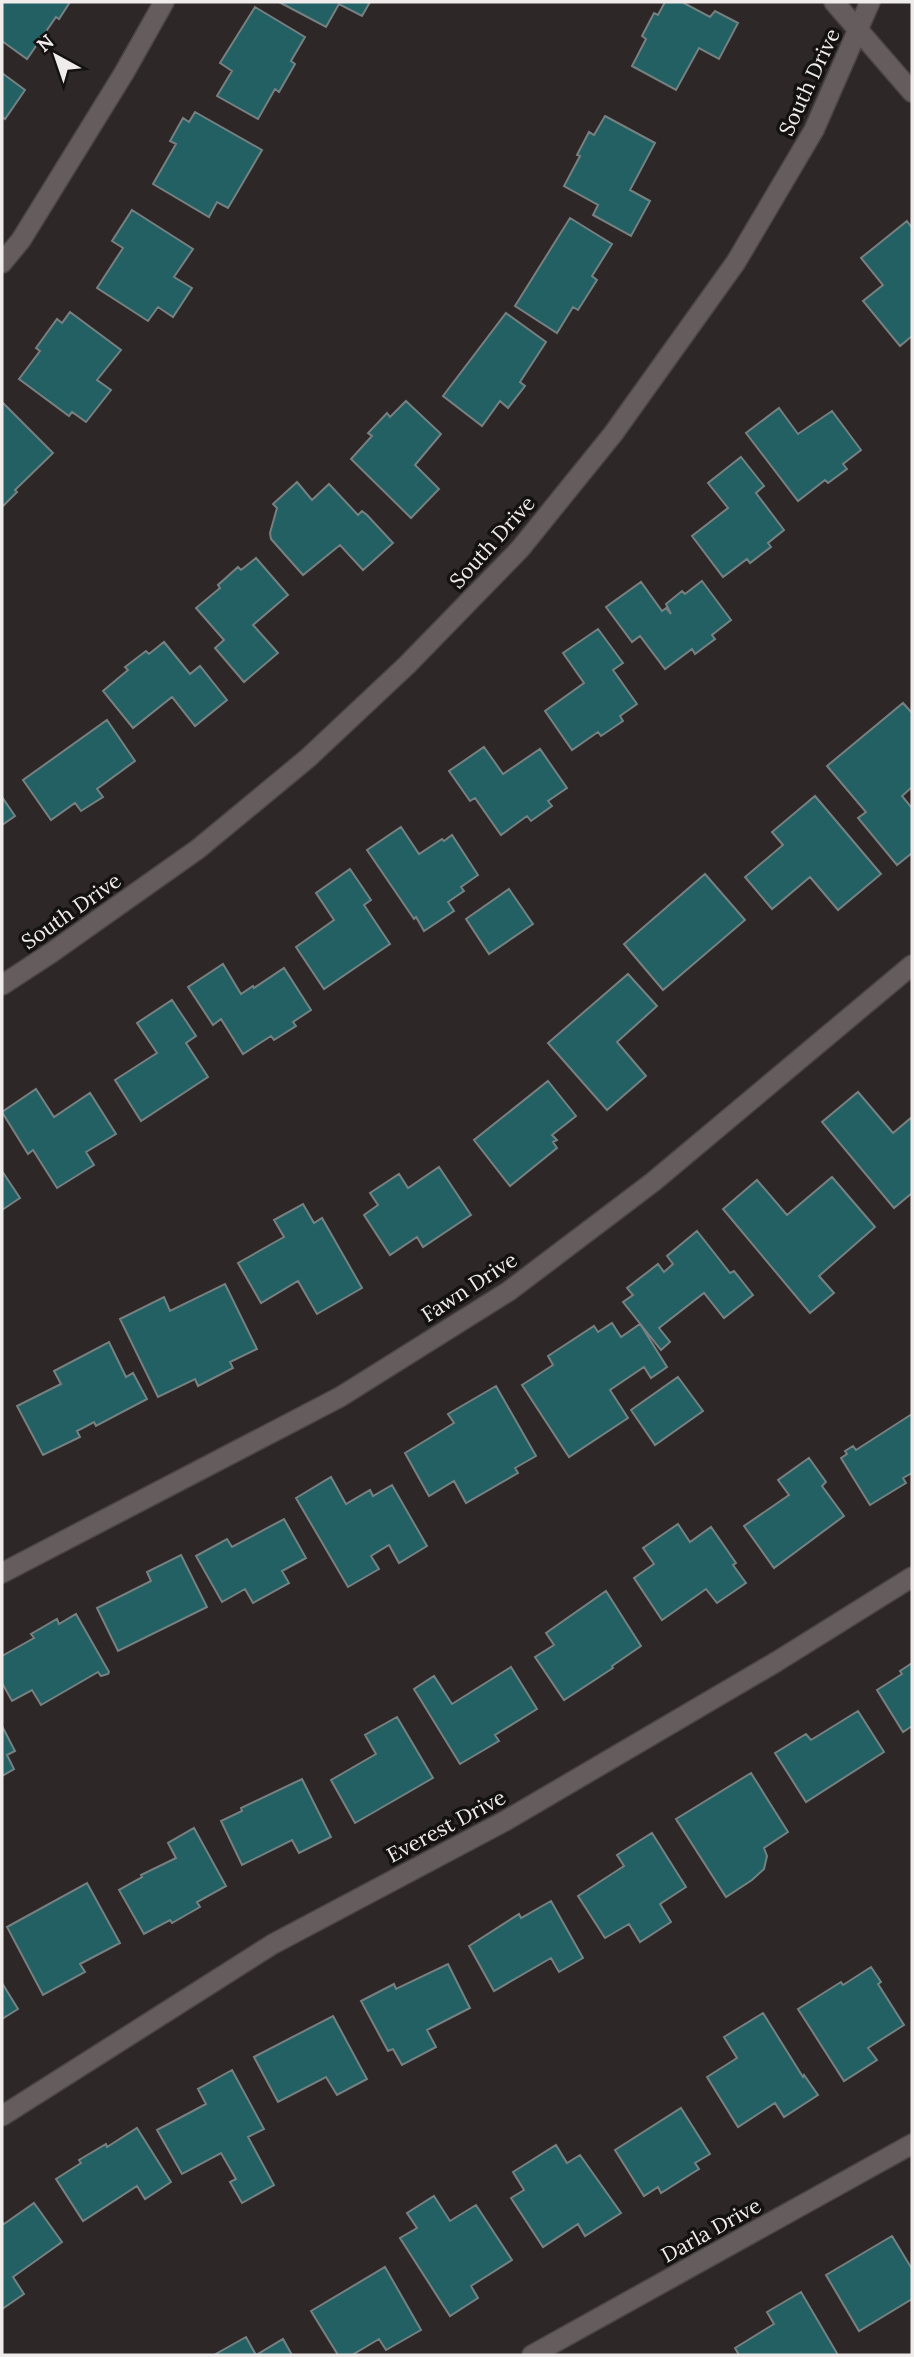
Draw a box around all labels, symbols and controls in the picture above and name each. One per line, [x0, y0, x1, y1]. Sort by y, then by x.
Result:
north arrow [21, 21, 91, 91]
street label: South Drive [772, 24, 846, 140]
text: N [32, 29, 59, 57]
street label: South Drive [443, 490, 541, 594]
street label: South Drive [16, 867, 126, 955]
street label: Fawn Drive [416, 1246, 522, 1328]
street label: Everest Drive [382, 1783, 510, 1869]
street label: Darla Drive [656, 2192, 766, 2268]

